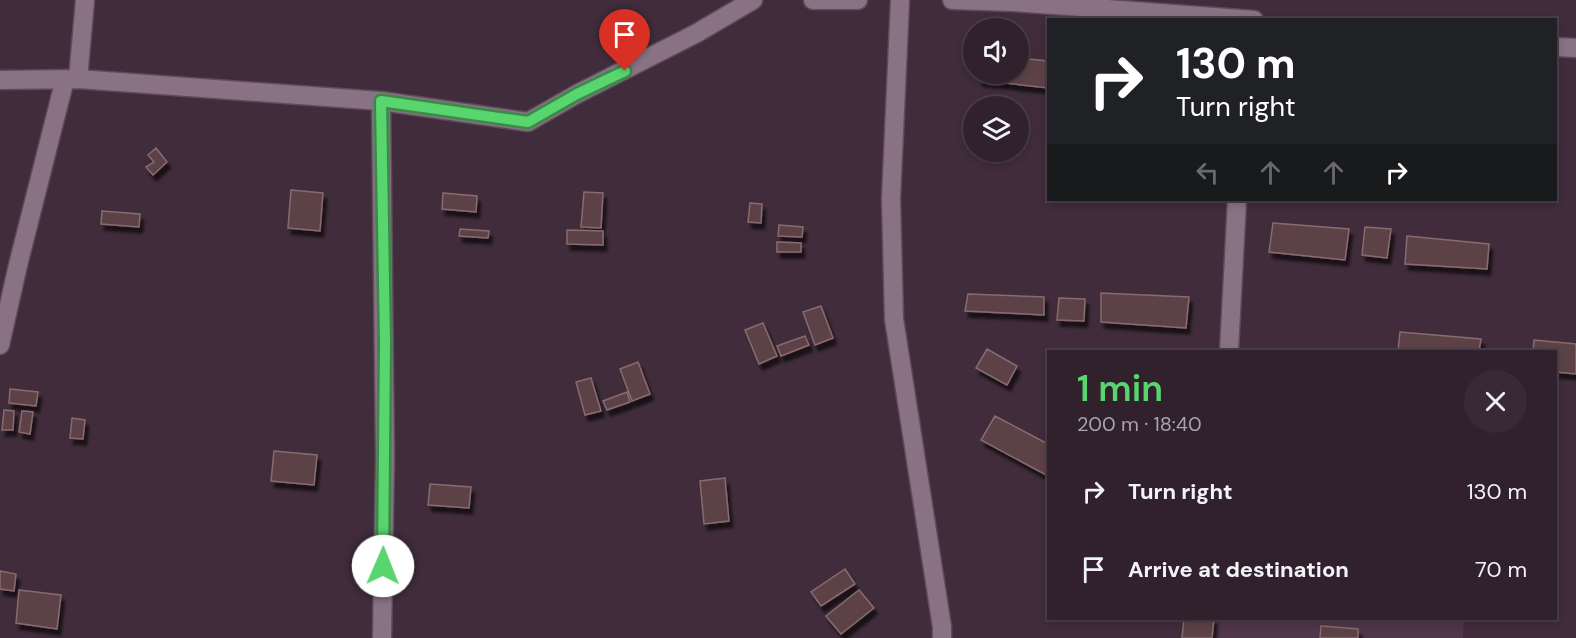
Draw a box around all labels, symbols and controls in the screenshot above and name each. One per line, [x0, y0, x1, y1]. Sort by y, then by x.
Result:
pin [599, 9, 650, 71]
icon: arrive [608, 18, 641, 51]
map controls [963, 18, 1029, 162]
button: sound [963, 18, 1029, 84]
text: 130 m [1176, 36, 1296, 91]
icon: right [1077, 42, 1155, 120]
text: Turn right [1176, 89, 1296, 124]
button: layers [963, 96, 1029, 162]
icon: left [1191, 156, 1224, 189]
icon: ahead [1254, 156, 1287, 189]
icon: ahead [1317, 156, 1350, 189]
icon: right [1380, 156, 1413, 189]
text: 1 min [1077, 365, 1163, 412]
button: close [1464, 370, 1527, 433]
text: 200 m · 18:40 [1077, 411, 1202, 437]
icon: right [1077, 475, 1110, 508]
text: Turn right [1128, 477, 1233, 506]
text: 130 m [1467, 477, 1527, 506]
position arrow [351, 534, 415, 598]
icon: arrive [1077, 553, 1110, 586]
text: Arrive at destination [1128, 555, 1349, 584]
text: 70 m [1475, 555, 1527, 584]

